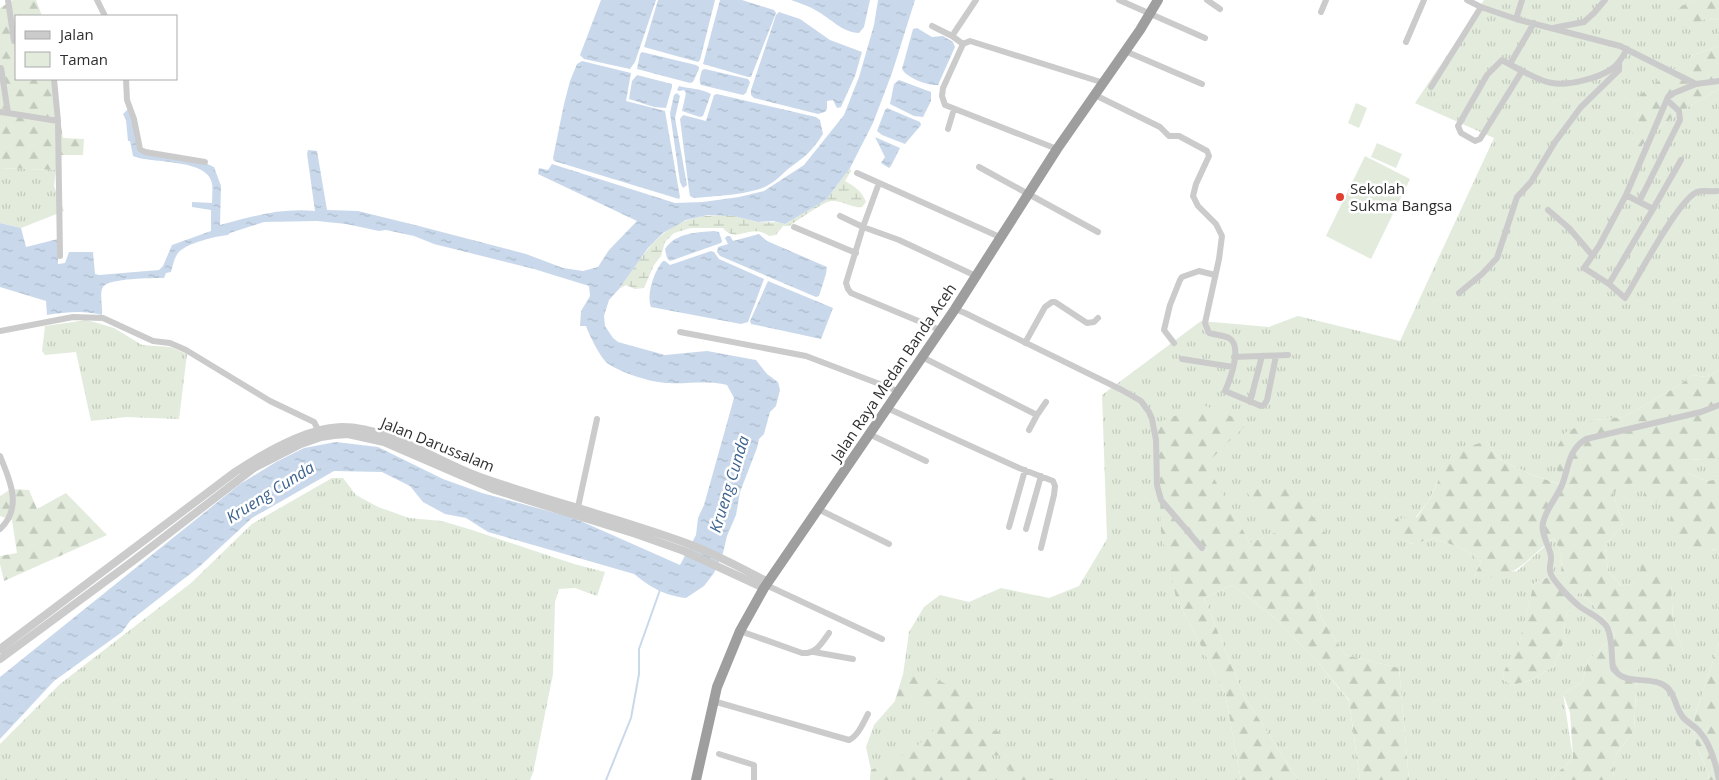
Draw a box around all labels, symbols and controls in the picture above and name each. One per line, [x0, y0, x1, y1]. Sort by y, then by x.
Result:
legend [15, 15, 178, 80]
text: Jalan [58, 24, 94, 44]
text: Taman [60, 49, 108, 69]
place label: Sekolah Sukma Bangsa [1350, 178, 1452, 215]
marker: Sekolah Sukma Bangsa [1334, 191, 1346, 203]
street label: Jalan Raya Medan Banda Aceh [825, 279, 960, 466]
street label: Jalan Darussalam [376, 411, 498, 476]
water label: Krueng Cunda [704, 433, 754, 535]
water label: Krueng Cunda [222, 456, 318, 528]

